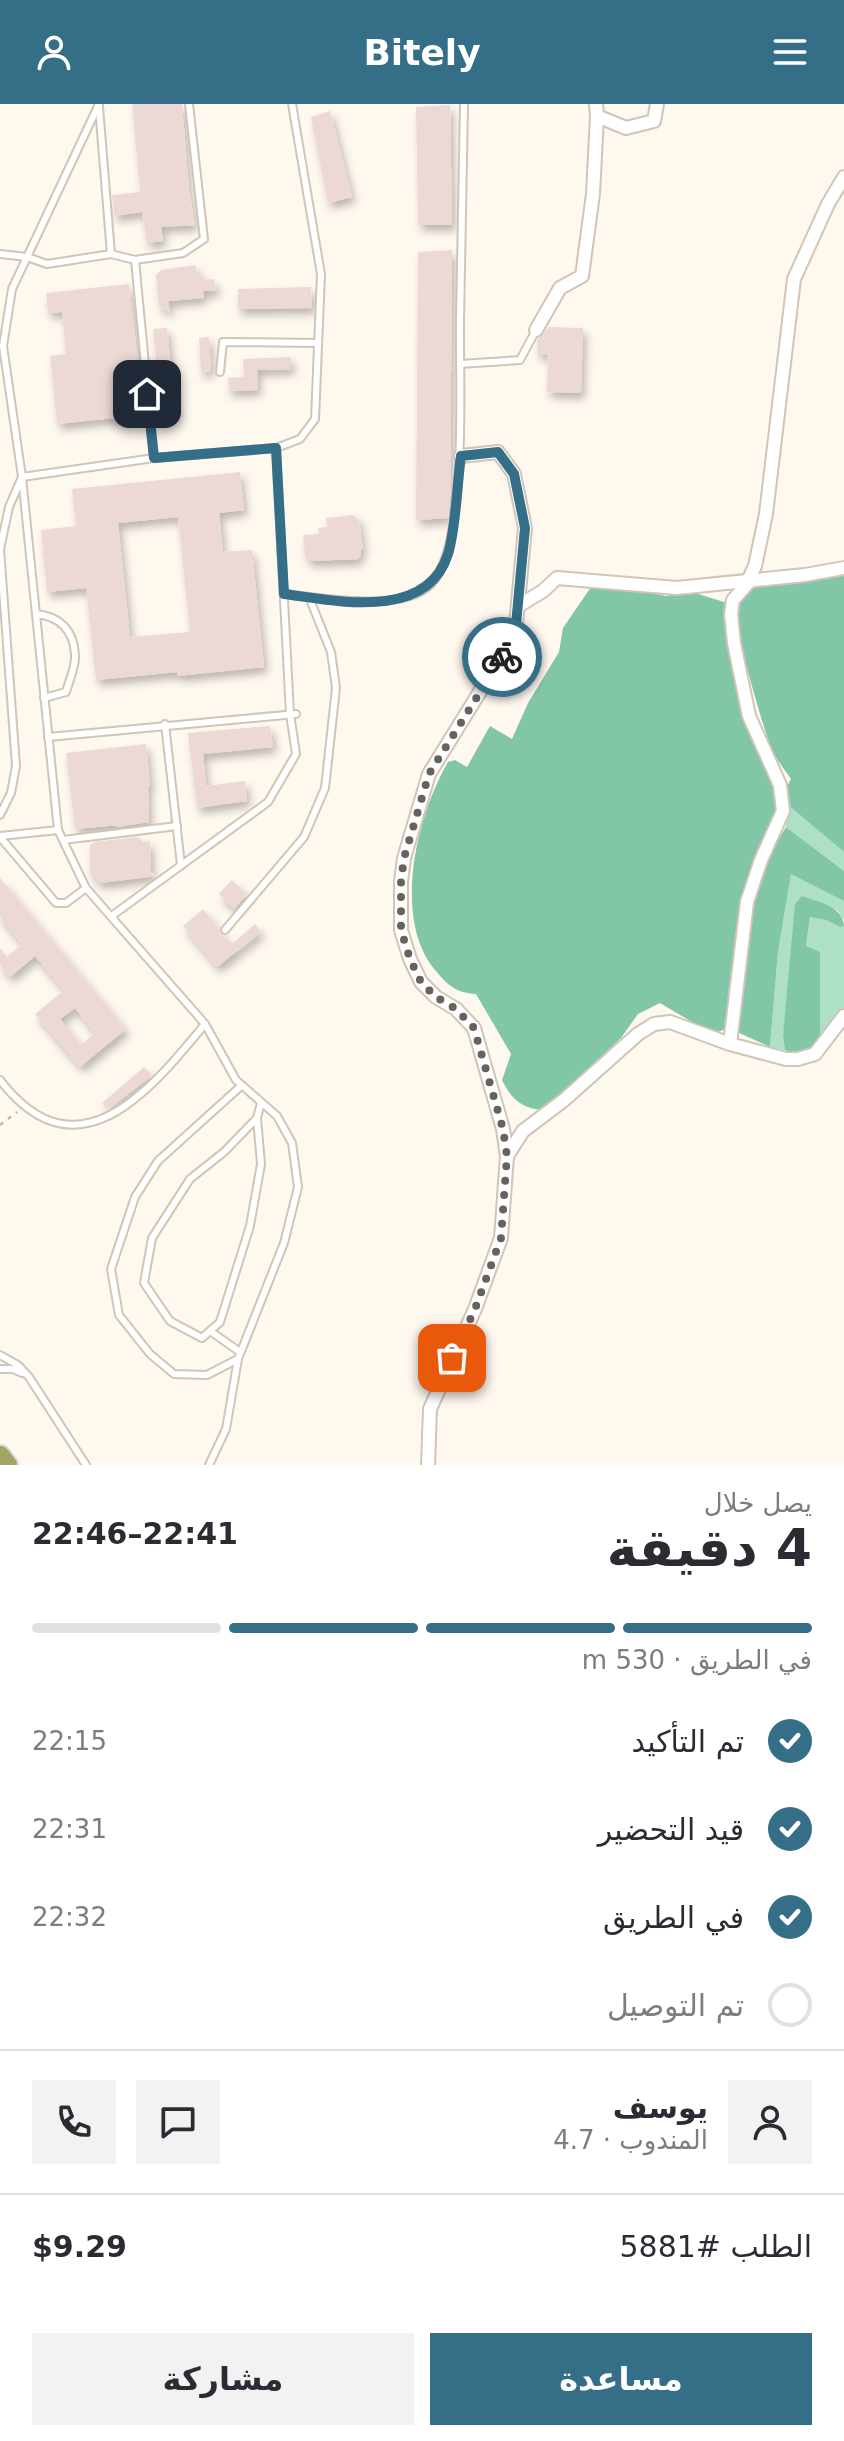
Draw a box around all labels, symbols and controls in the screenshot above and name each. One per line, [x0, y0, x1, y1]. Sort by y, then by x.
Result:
icon: person [32, 30, 76, 74]
icon: menu [768, 30, 812, 74]
text: Bitely [363, 32, 481, 73]
pin [113, 360, 181, 428]
icon: home [125, 372, 169, 416]
courier [462, 617, 542, 697]
icon: bike [480, 635, 524, 679]
pin [418, 1324, 486, 1392]
icon: bag [430, 1336, 474, 1380]
text: يصل خلال [704, 1488, 812, 1518]
text: 22:41–22:46 [32, 1516, 238, 1551]
text: 4 دقيقة [607, 1518, 812, 1578]
text: في الطريق · 530 m [582, 1645, 812, 1675]
icon: check [768, 1719, 812, 1763]
text: تم التأكيد [631, 1724, 744, 1759]
text: 22:15 [32, 1726, 107, 1756]
icon: check [768, 1807, 812, 1851]
text: قيد التحضير [598, 1812, 744, 1847]
text: 22:31 [32, 1814, 107, 1844]
icon: check [768, 1895, 812, 1939]
text: في الطريق [603, 1900, 744, 1935]
text: 22:32 [32, 1902, 107, 1932]
text: تم التوصيل [607, 1988, 744, 2023]
button: phone [32, 2080, 116, 2164]
button: chat [136, 2080, 220, 2164]
button: person [728, 2080, 812, 2164]
text: يوسف [613, 2090, 708, 2125]
text: المندوب · 4.7 [553, 2125, 708, 2155]
text: $9.29 [32, 2229, 127, 2264]
text: الطلب #5881 [619, 2229, 812, 2264]
button: مشاركة [32, 2333, 414, 2425]
button: مساعدة [430, 2333, 812, 2425]

